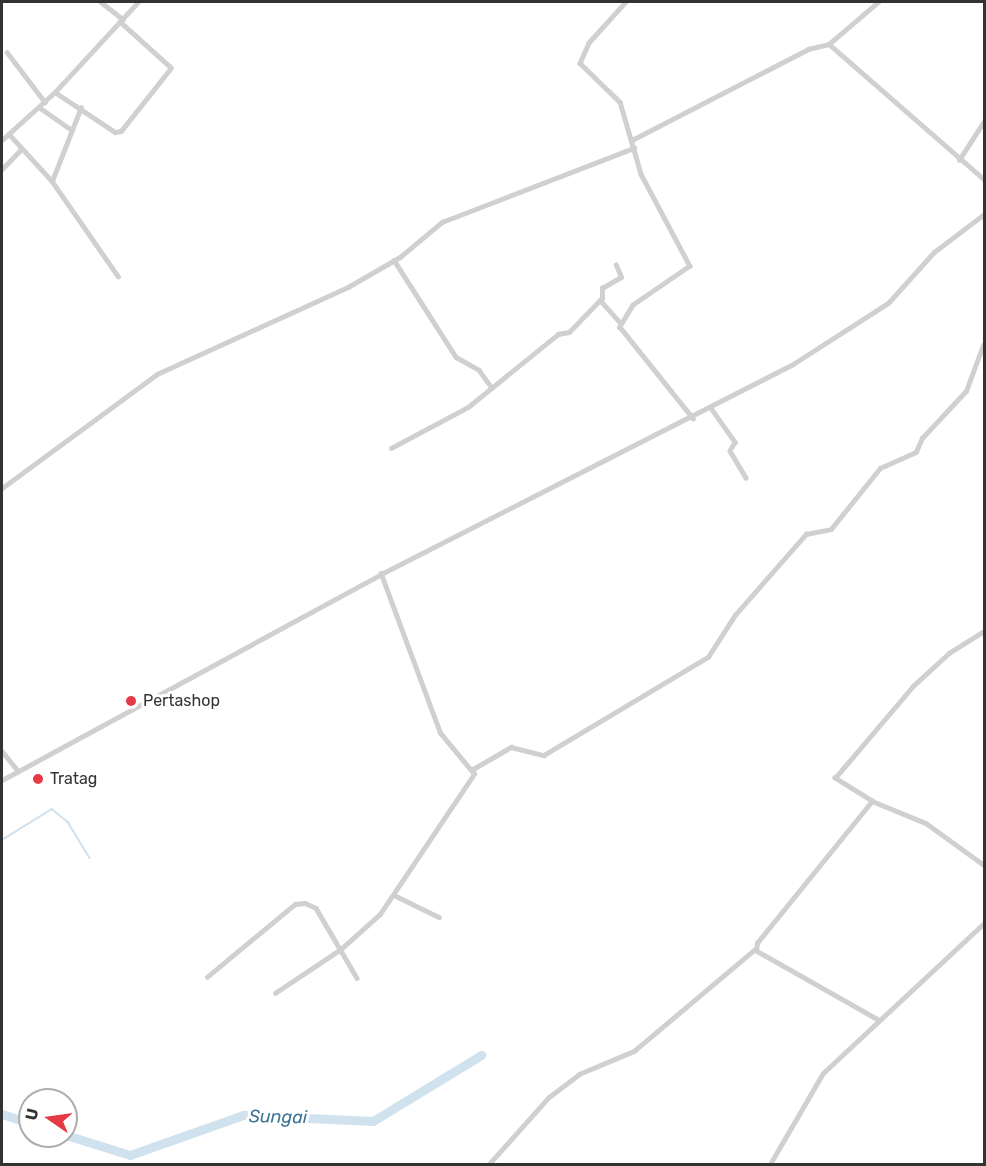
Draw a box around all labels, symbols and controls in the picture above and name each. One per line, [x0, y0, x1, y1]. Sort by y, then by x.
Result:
place label: Pertashop [143, 691, 220, 711]
marker: Pertashop [124, 694, 138, 708]
place label: Tratag [50, 769, 97, 789]
marker: Tratag [31, 772, 45, 786]
north arrow [18, 1088, 78, 1148]
water label: Sungai [249, 1106, 307, 1128]
text: U [21, 1107, 42, 1122]

